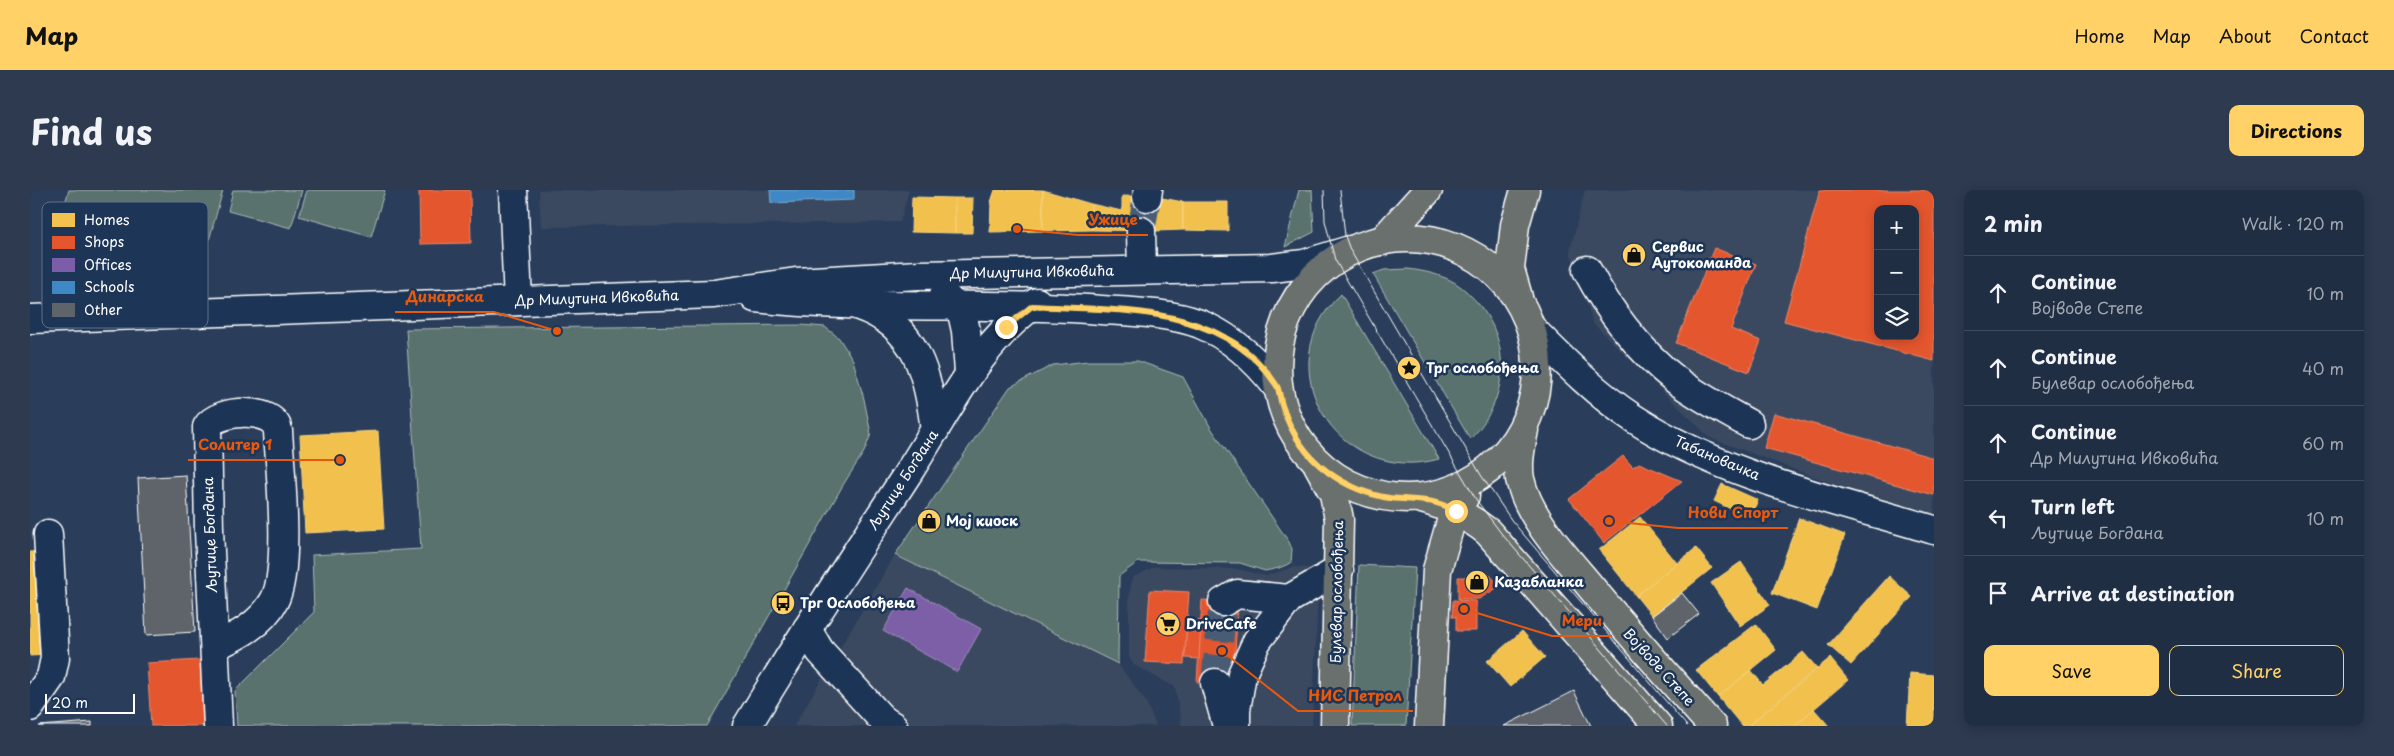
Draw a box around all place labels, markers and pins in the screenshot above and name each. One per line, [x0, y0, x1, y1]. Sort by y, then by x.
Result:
callout: Ужице [1078, 205, 1148, 235]
place label: Сервис Аутокоманда [1652, 236, 1752, 273]
shop icon: Сервис Аутокоманда [1621, 242, 1647, 268]
callout: Динарска [395, 282, 494, 312]
place icon: Трг ослобођења [1396, 355, 1422, 381]
place label: Трг ослобођења [1426, 357, 1540, 378]
callout: Солитер 1 [188, 430, 282, 460]
callout: Нови Спорт [1678, 498, 1788, 528]
shop icon: Мој киоск [916, 508, 942, 534]
place label: Мој киоск [946, 510, 1018, 531]
shop icon: Казабланка [1464, 569, 1490, 595]
place label: Казабланка [1494, 571, 1584, 592]
bus stop icon: Трг Ослобођења [770, 590, 796, 616]
place label: Трг Ослобођења [800, 592, 916, 613]
callout: Мери [1552, 606, 1612, 636]
supermarket icon: DriveCafe [1155, 611, 1181, 637]
place label: DriveCafe [1186, 613, 1257, 634]
callout: НИС Петрол [1298, 681, 1413, 711]

